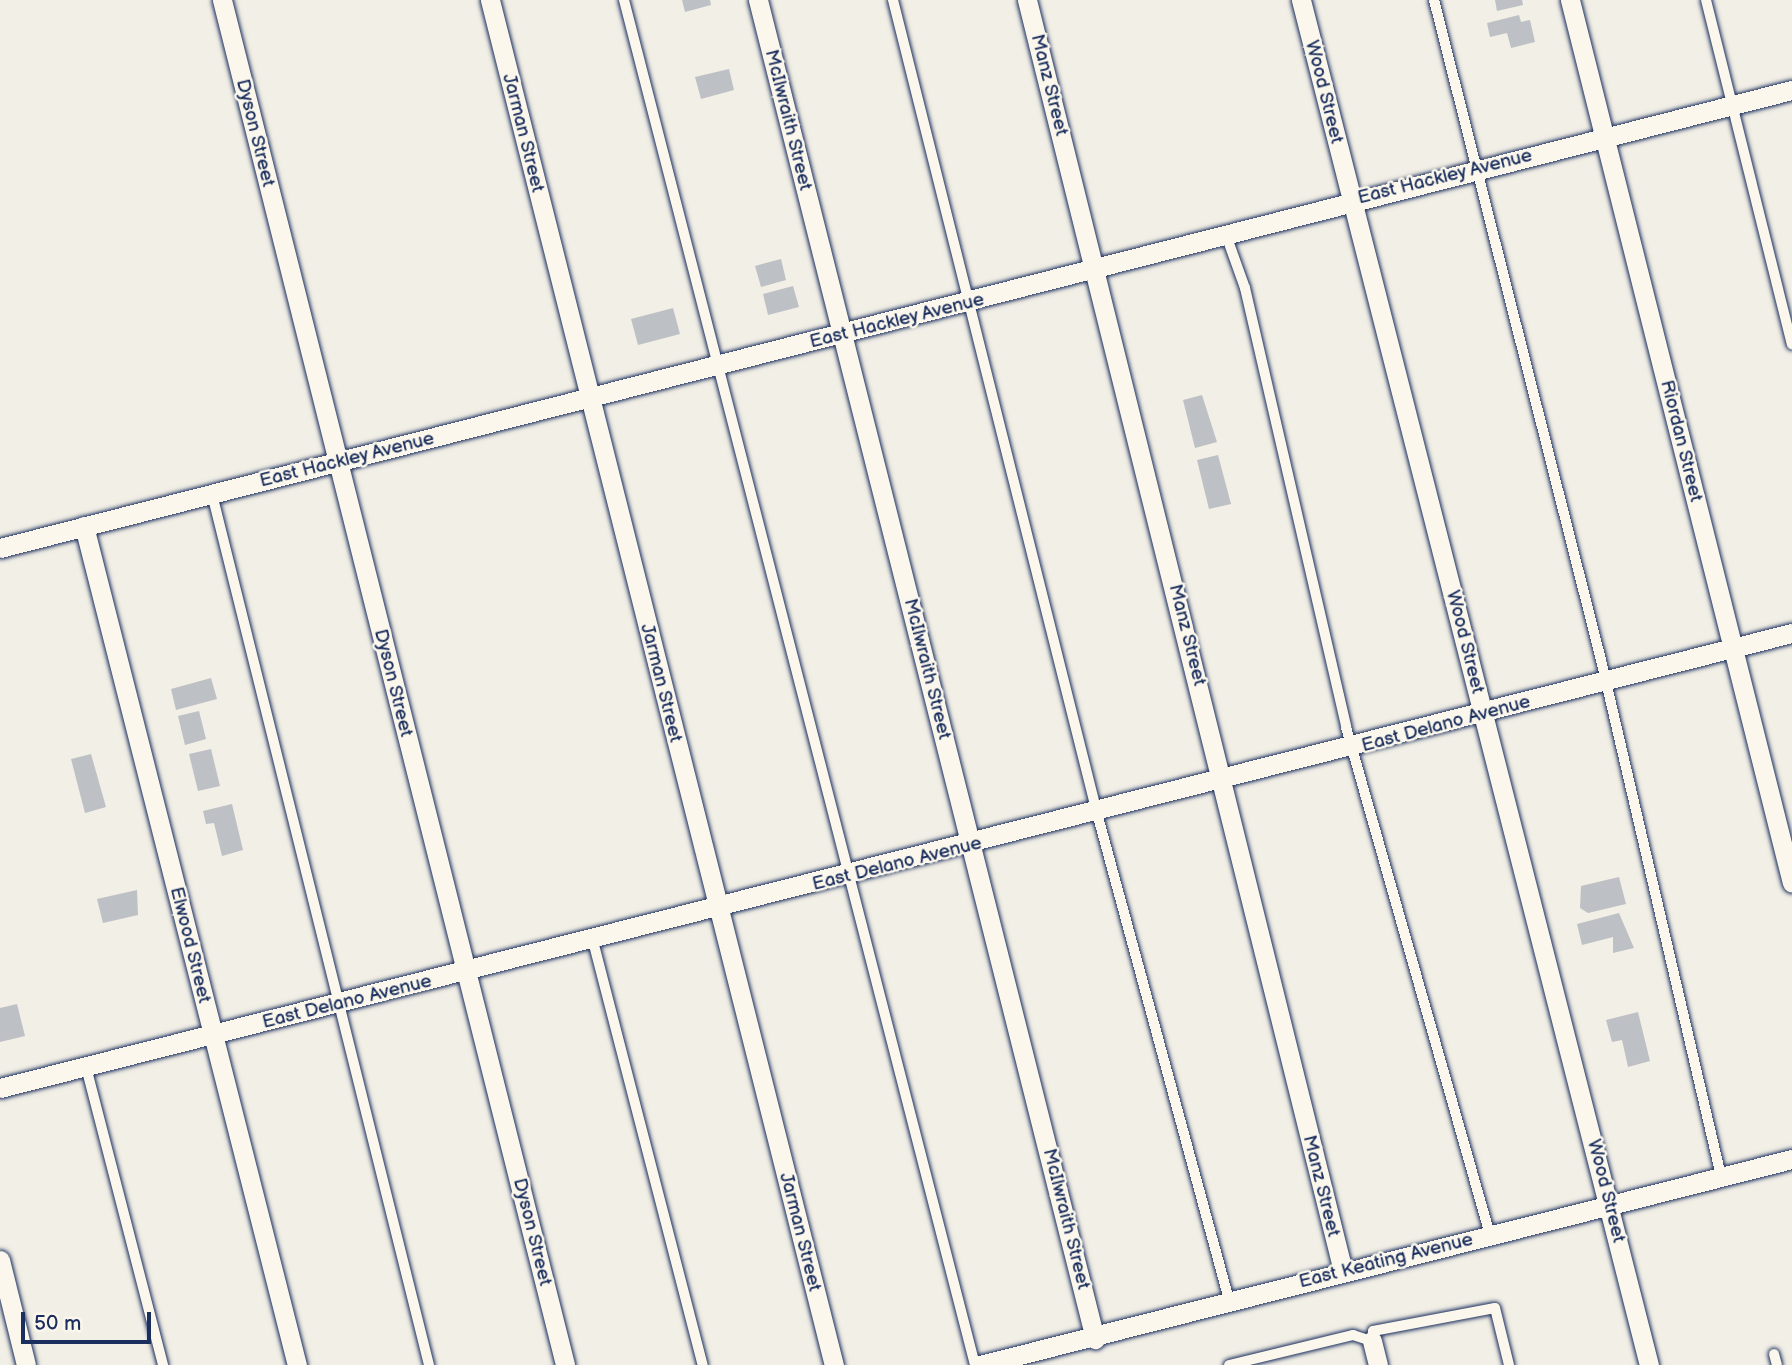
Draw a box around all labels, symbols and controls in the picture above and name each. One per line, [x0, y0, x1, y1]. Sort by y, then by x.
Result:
street label: Manz Street [1025, 32, 1073, 138]
street label: Wood Street [1300, 38, 1348, 146]
street label: McIlwraith Street [759, 47, 817, 193]
street label: Jarman Street [497, 71, 549, 195]
street label: Dyson Street [231, 77, 279, 189]
street label: East Hackley Avenue [1355, 144, 1535, 210]
street label: East Hackley Avenue [807, 288, 987, 354]
street label: Riordan Street [1655, 378, 1707, 504]
street label: East Hackley Avenue [257, 427, 437, 493]
street label: Manz Street [1163, 582, 1211, 688]
street label: Wood Street [1441, 588, 1489, 696]
street label: McIlwraith Street [898, 596, 956, 742]
street label: Jarman Street [635, 621, 687, 745]
street label: Dyson Street [369, 627, 417, 739]
street label: East Delano Avenue [1359, 691, 1533, 757]
street label: East Delano Avenue [810, 832, 984, 896]
street label: Elwood Street [165, 884, 215, 1006]
street label: East Delano Avenue [260, 970, 434, 1034]
street label: Manz Street [1297, 1133, 1345, 1239]
street label: Wood Street [1582, 1137, 1630, 1245]
street label: McIlwraith Street [1037, 1146, 1095, 1292]
street label: Jarman Street [774, 1170, 826, 1294]
street label: Dyson Street [508, 1176, 556, 1288]
street label: East Keating Avenue [1297, 1228, 1475, 1294]
scale bar [24, 1298, 154, 1342]
text: 50 m [34, 1311, 81, 1336]

